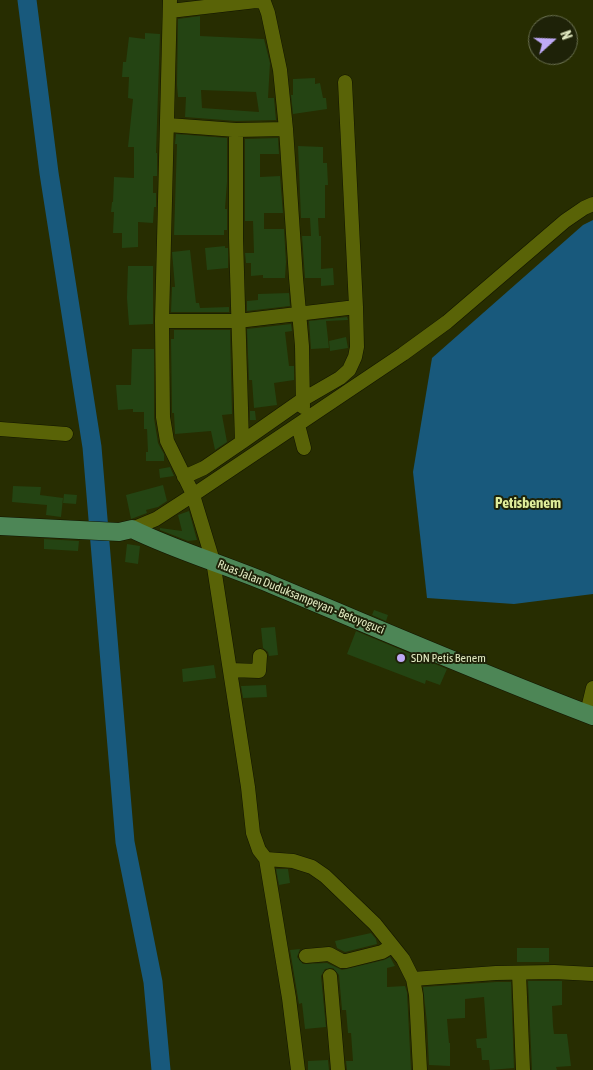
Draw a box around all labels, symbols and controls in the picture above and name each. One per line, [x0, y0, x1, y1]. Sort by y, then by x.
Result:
north arrow [528, 15, 578, 65]
text: N [557, 29, 575, 42]
district label: Petisbenem [495, 494, 561, 512]
street label: Ruas Jalan Duduksampeyan - Betoyoguci [215, 557, 387, 637]
place label: SDN Petis Benem [411, 651, 486, 665]
marker: SDN Petis Benem [395, 652, 407, 664]

